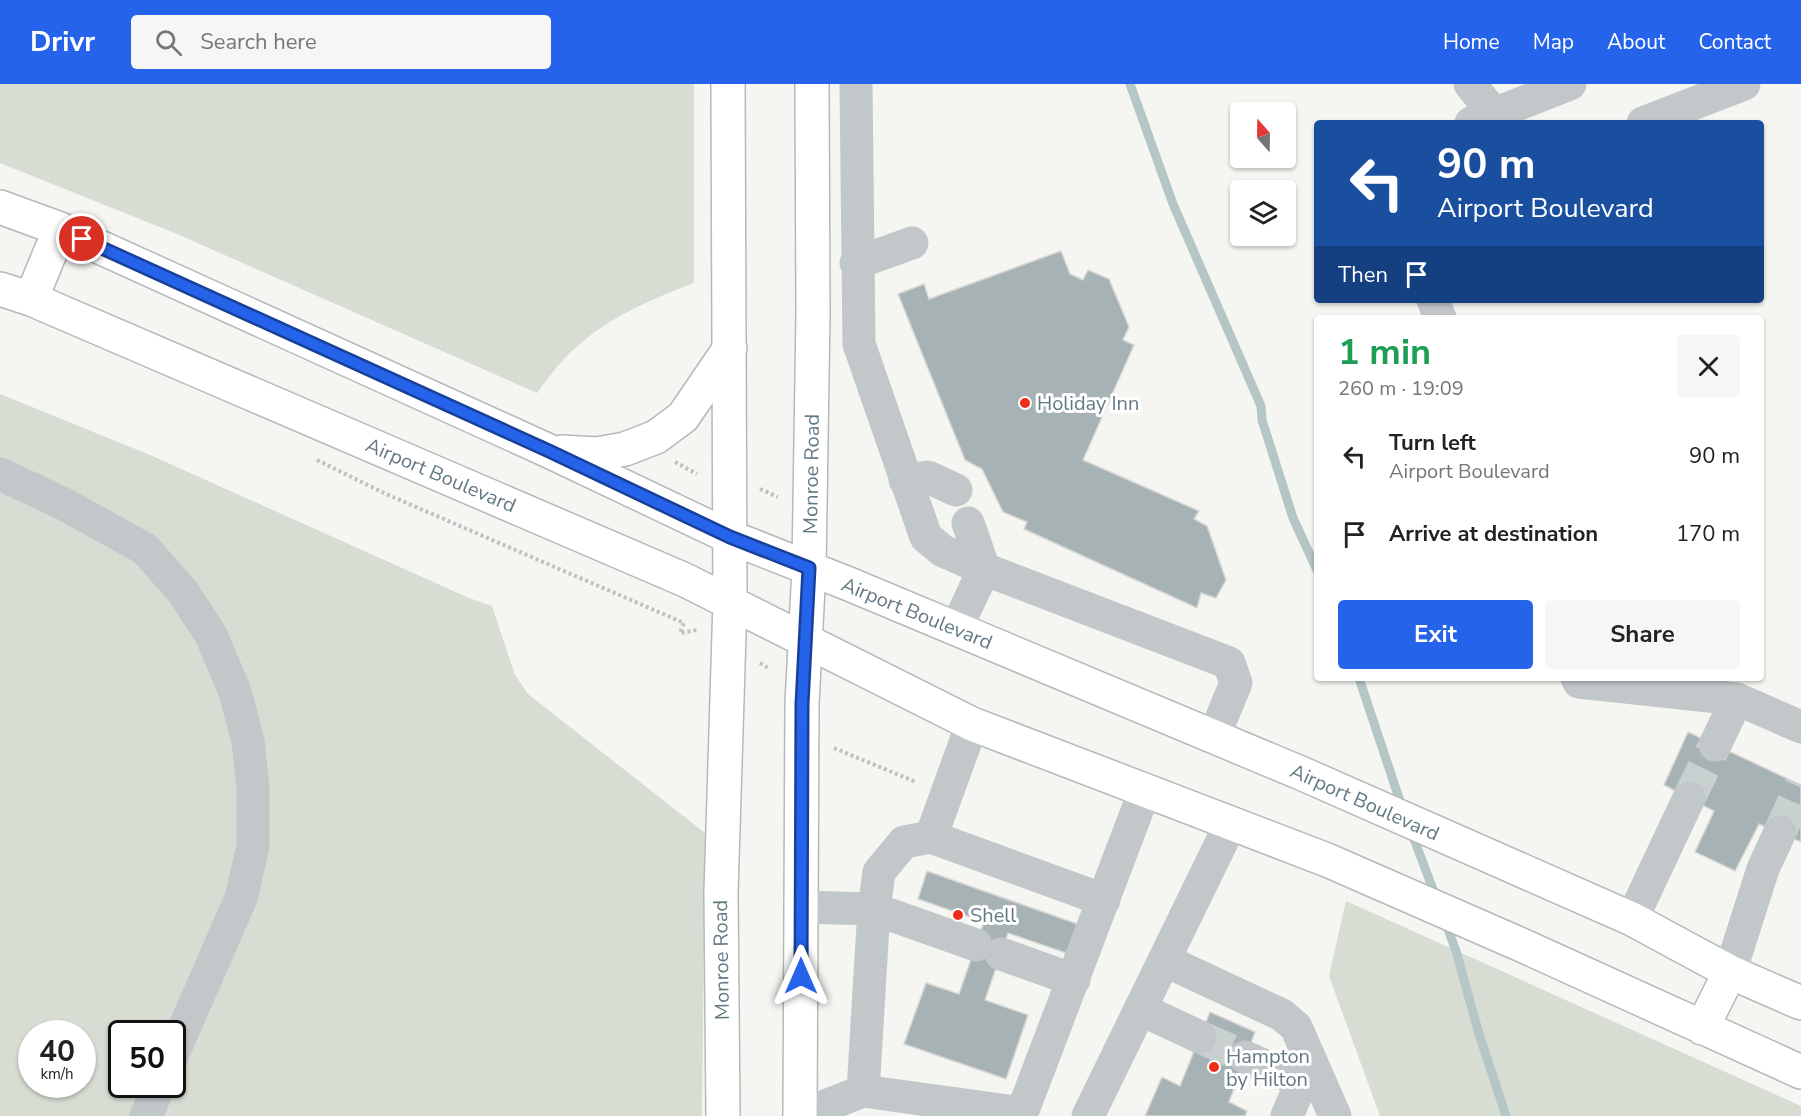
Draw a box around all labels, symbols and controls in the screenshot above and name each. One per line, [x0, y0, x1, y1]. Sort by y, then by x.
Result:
search box [131, 15, 551, 69]
text: Drivr [30, 23, 95, 61]
icon: search [152, 26, 185, 59]
text: Search here [200, 27, 317, 57]
text: Home [1443, 28, 1500, 56]
text: Map [1533, 28, 1574, 56]
text: About [1607, 28, 1665, 56]
text: Contact [1698, 28, 1771, 56]
north arrow [1230, 102, 1296, 168]
map controls [1230, 102, 1296, 246]
text: 90 m [1437, 136, 1536, 193]
icon: left [1338, 144, 1416, 222]
button: layers [1230, 180, 1296, 246]
text: Airport Boulevard [1437, 190, 1654, 227]
pin [56, 213, 107, 264]
icon: arrive [65, 222, 98, 255]
icon: arrive [1400, 258, 1433, 291]
text: Then [1338, 260, 1388, 290]
text: 1 min [1338, 328, 1431, 377]
button: close [1677, 335, 1740, 398]
text: 260 m · 19:09 [1338, 375, 1464, 402]
place label: Holiday Inn [1037, 390, 1139, 417]
marker: Holiday Inn [1018, 396, 1032, 410]
street label: Monroe Road [797, 414, 826, 534]
text: Turn left [1389, 428, 1476, 458]
street label: Airport Boulevard [362, 432, 520, 519]
icon: left [1338, 440, 1371, 473]
text: 90 m [1689, 441, 1740, 471]
text: Airport Boulevard [1389, 458, 1550, 485]
icon: arrive [1338, 518, 1371, 551]
text: Arrive at destination [1389, 519, 1598, 549]
text: 170 m [1676, 519, 1740, 549]
street label: Airport Boulevard [837, 571, 996, 656]
button: Exit [1338, 600, 1533, 669]
button: Share [1545, 600, 1740, 669]
street label: Airport Boulevard [1286, 757, 1444, 847]
street label: Monroe Road [707, 900, 736, 1020]
place label: Shell [970, 902, 1016, 929]
marker: Shell [951, 908, 965, 922]
position arrow [769, 944, 833, 1008]
speed limit sign: 50 [108, 1020, 186, 1098]
text: 40 [39, 1031, 75, 1072]
place label: Hampton by Hilton [1226, 1043, 1310, 1093]
marker: Hampton by Hilton [1207, 1060, 1221, 1074]
text: km/h [40, 1064, 74, 1084]

